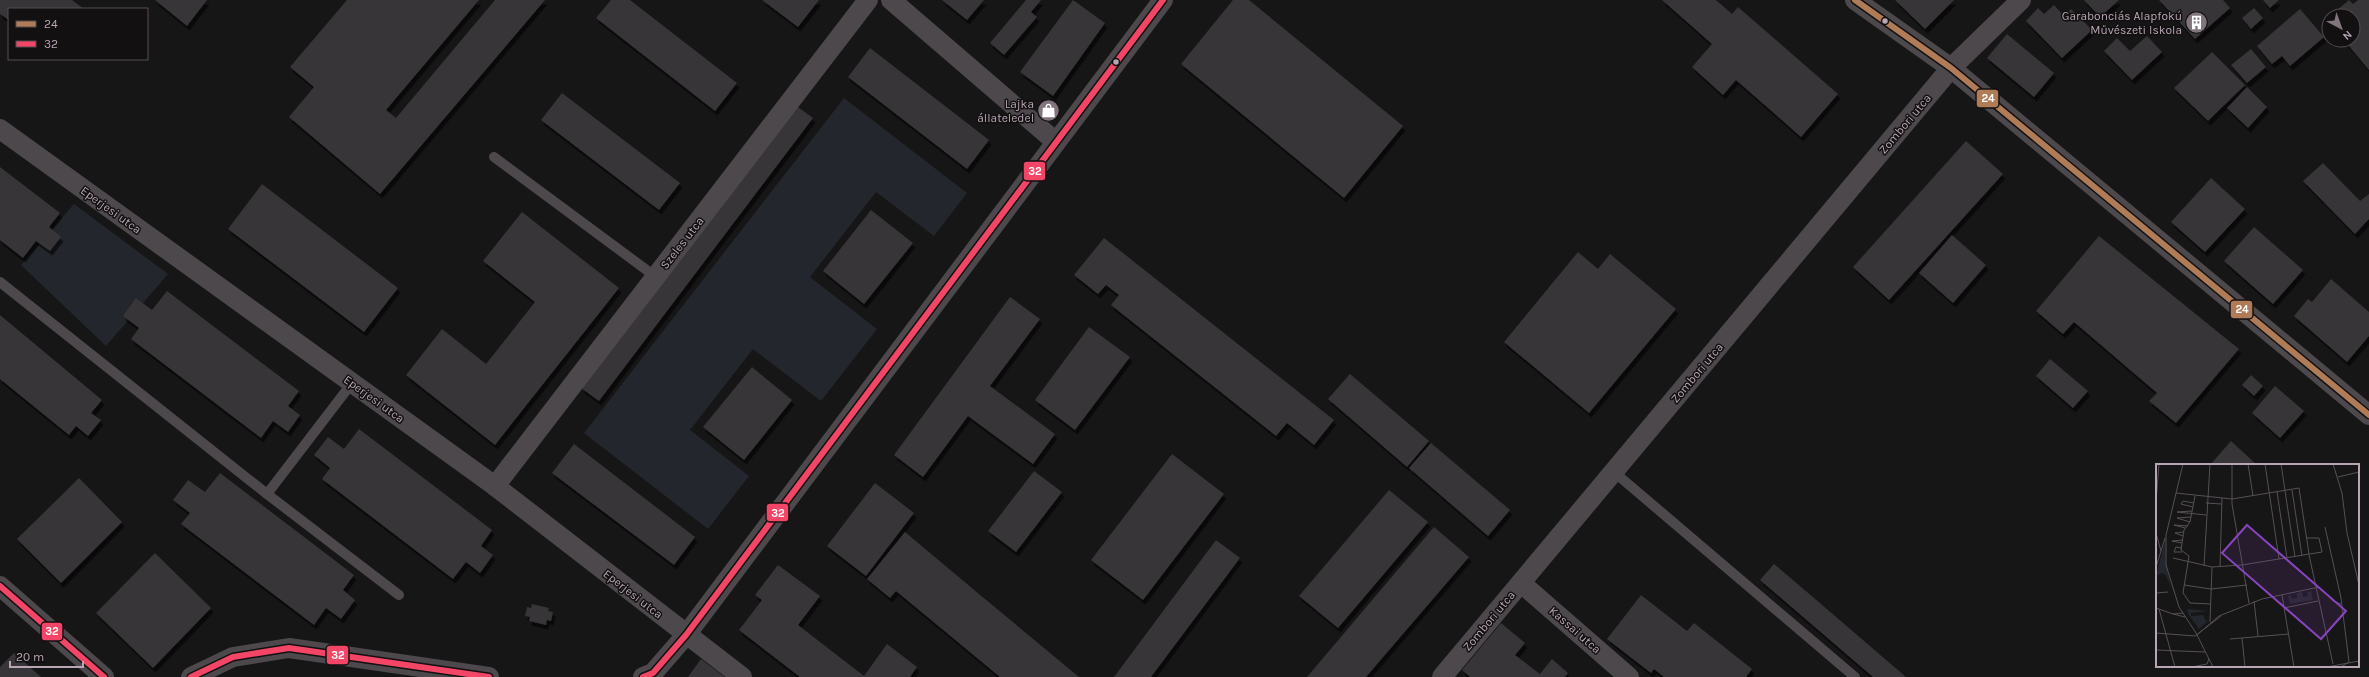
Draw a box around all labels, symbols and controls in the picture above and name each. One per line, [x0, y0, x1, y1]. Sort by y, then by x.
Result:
legend [8, 8, 148, 60]
north arrow [2321, 8, 2361, 48]
place label: Garabonciás Alapfokú Művészeti Iskola [2062, 9, 2182, 37]
building icon: Garabonciás Alapfokú Művészeti Iskola [2184, 10, 2210, 36]
unlabelled marker [1880, 16, 1890, 26]
text: 24 [44, 17, 58, 31]
text: N [2340, 28, 2354, 43]
text: 32 [44, 37, 58, 51]
unlabelled marker [1111, 57, 1121, 67]
line badge: 24 [1976, 89, 1999, 108]
street label: Zombori utca [1876, 91, 1934, 157]
text: 24 [1981, 92, 1995, 105]
place label: Lajka állateledel [977, 97, 1034, 125]
shop icon: Lajka állateledel [1036, 98, 1062, 124]
line badge: 32 [1023, 161, 1046, 181]
text: 32 [1028, 165, 1042, 178]
street label: Eperjesi utca [78, 183, 144, 237]
street label: Szeles utca [657, 214, 707, 272]
line badge: 24 [2230, 300, 2253, 319]
text: 24 [2235, 303, 2249, 316]
street label: Zombori utca [1668, 340, 1726, 406]
street label: Eperjesi utca [341, 372, 407, 426]
inset map [2156, 464, 2359, 667]
line badge: 32 [766, 503, 789, 522]
text: 32 [771, 507, 785, 520]
street label: Eperjesi utca [601, 566, 665, 622]
street label: Zombori utca [1460, 588, 1518, 654]
street label: Kassai utca [1546, 604, 1604, 656]
line badge: 32 [41, 622, 63, 641]
text: 32 [45, 625, 59, 638]
scale bar [10, 643, 83, 669]
line badge: 32 [326, 645, 349, 665]
text: 32 [331, 649, 345, 662]
text: 20 m [16, 650, 44, 664]

